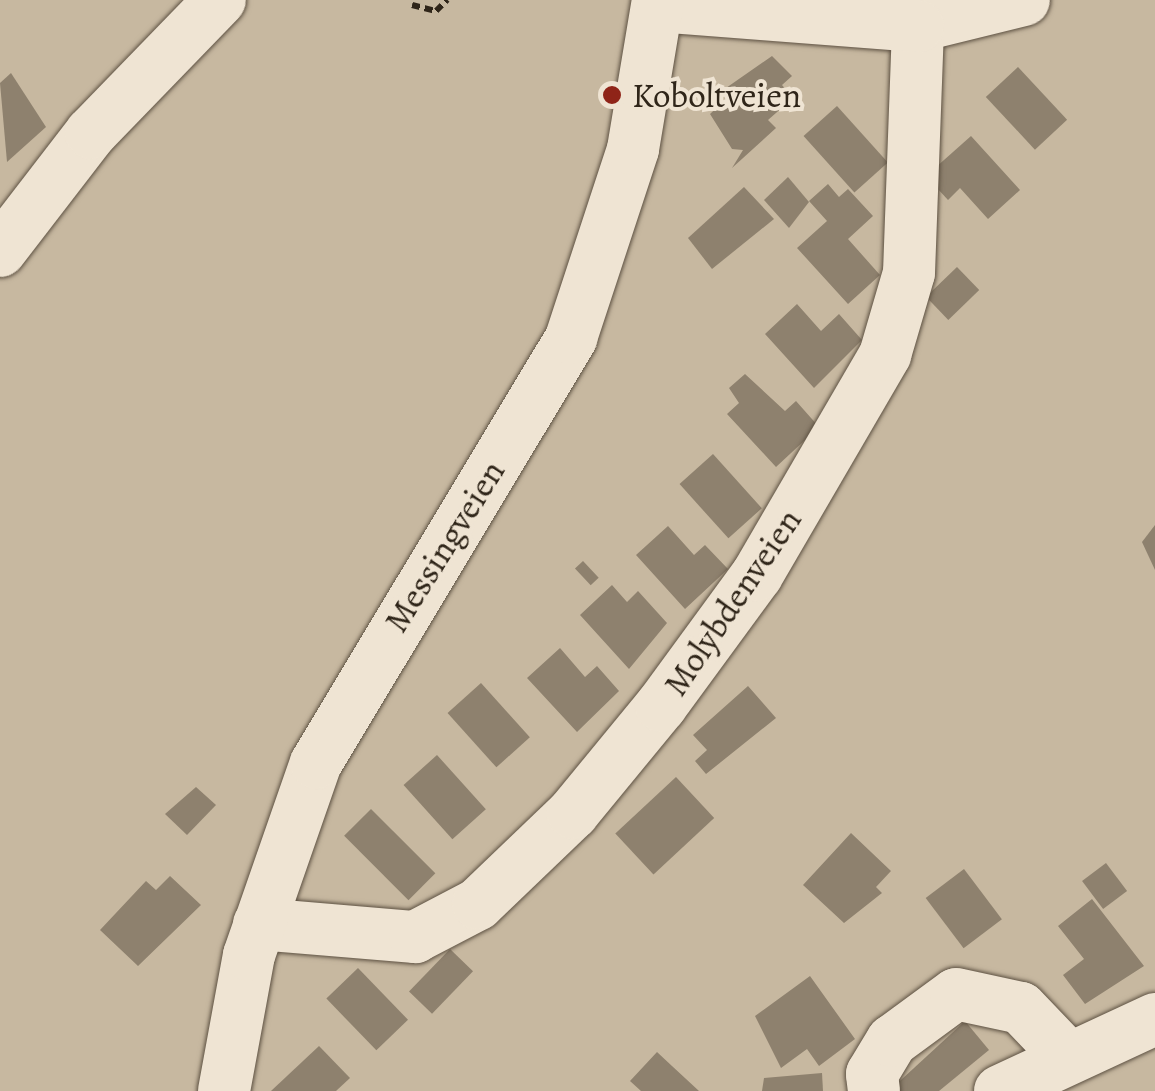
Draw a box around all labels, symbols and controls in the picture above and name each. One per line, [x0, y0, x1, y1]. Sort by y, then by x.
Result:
place label: Koboltveien [632, 74, 801, 116]
marker: Koboltveien [601, 84, 623, 106]
street label: Messingveien [375, 452, 513, 640]
street label: Molybdenveien [654, 500, 810, 704]

